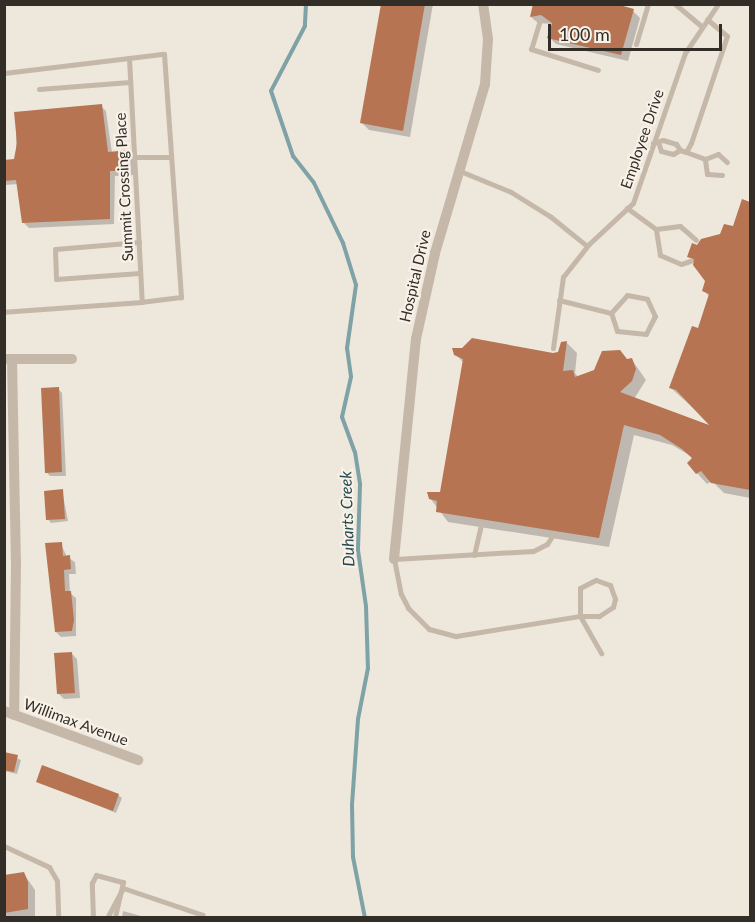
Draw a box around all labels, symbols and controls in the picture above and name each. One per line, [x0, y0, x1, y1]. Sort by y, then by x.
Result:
scale bar [551, 12, 725, 50]
text: 100 m [559, 23, 610, 45]
street label: Employee Drive [617, 87, 667, 191]
street label: Summit Crossing Place [111, 112, 137, 262]
street label: Hospital Drive [396, 228, 434, 324]
water label: Duharts Creek [336, 471, 358, 567]
street label: Willimax Avenue [21, 695, 131, 749]

